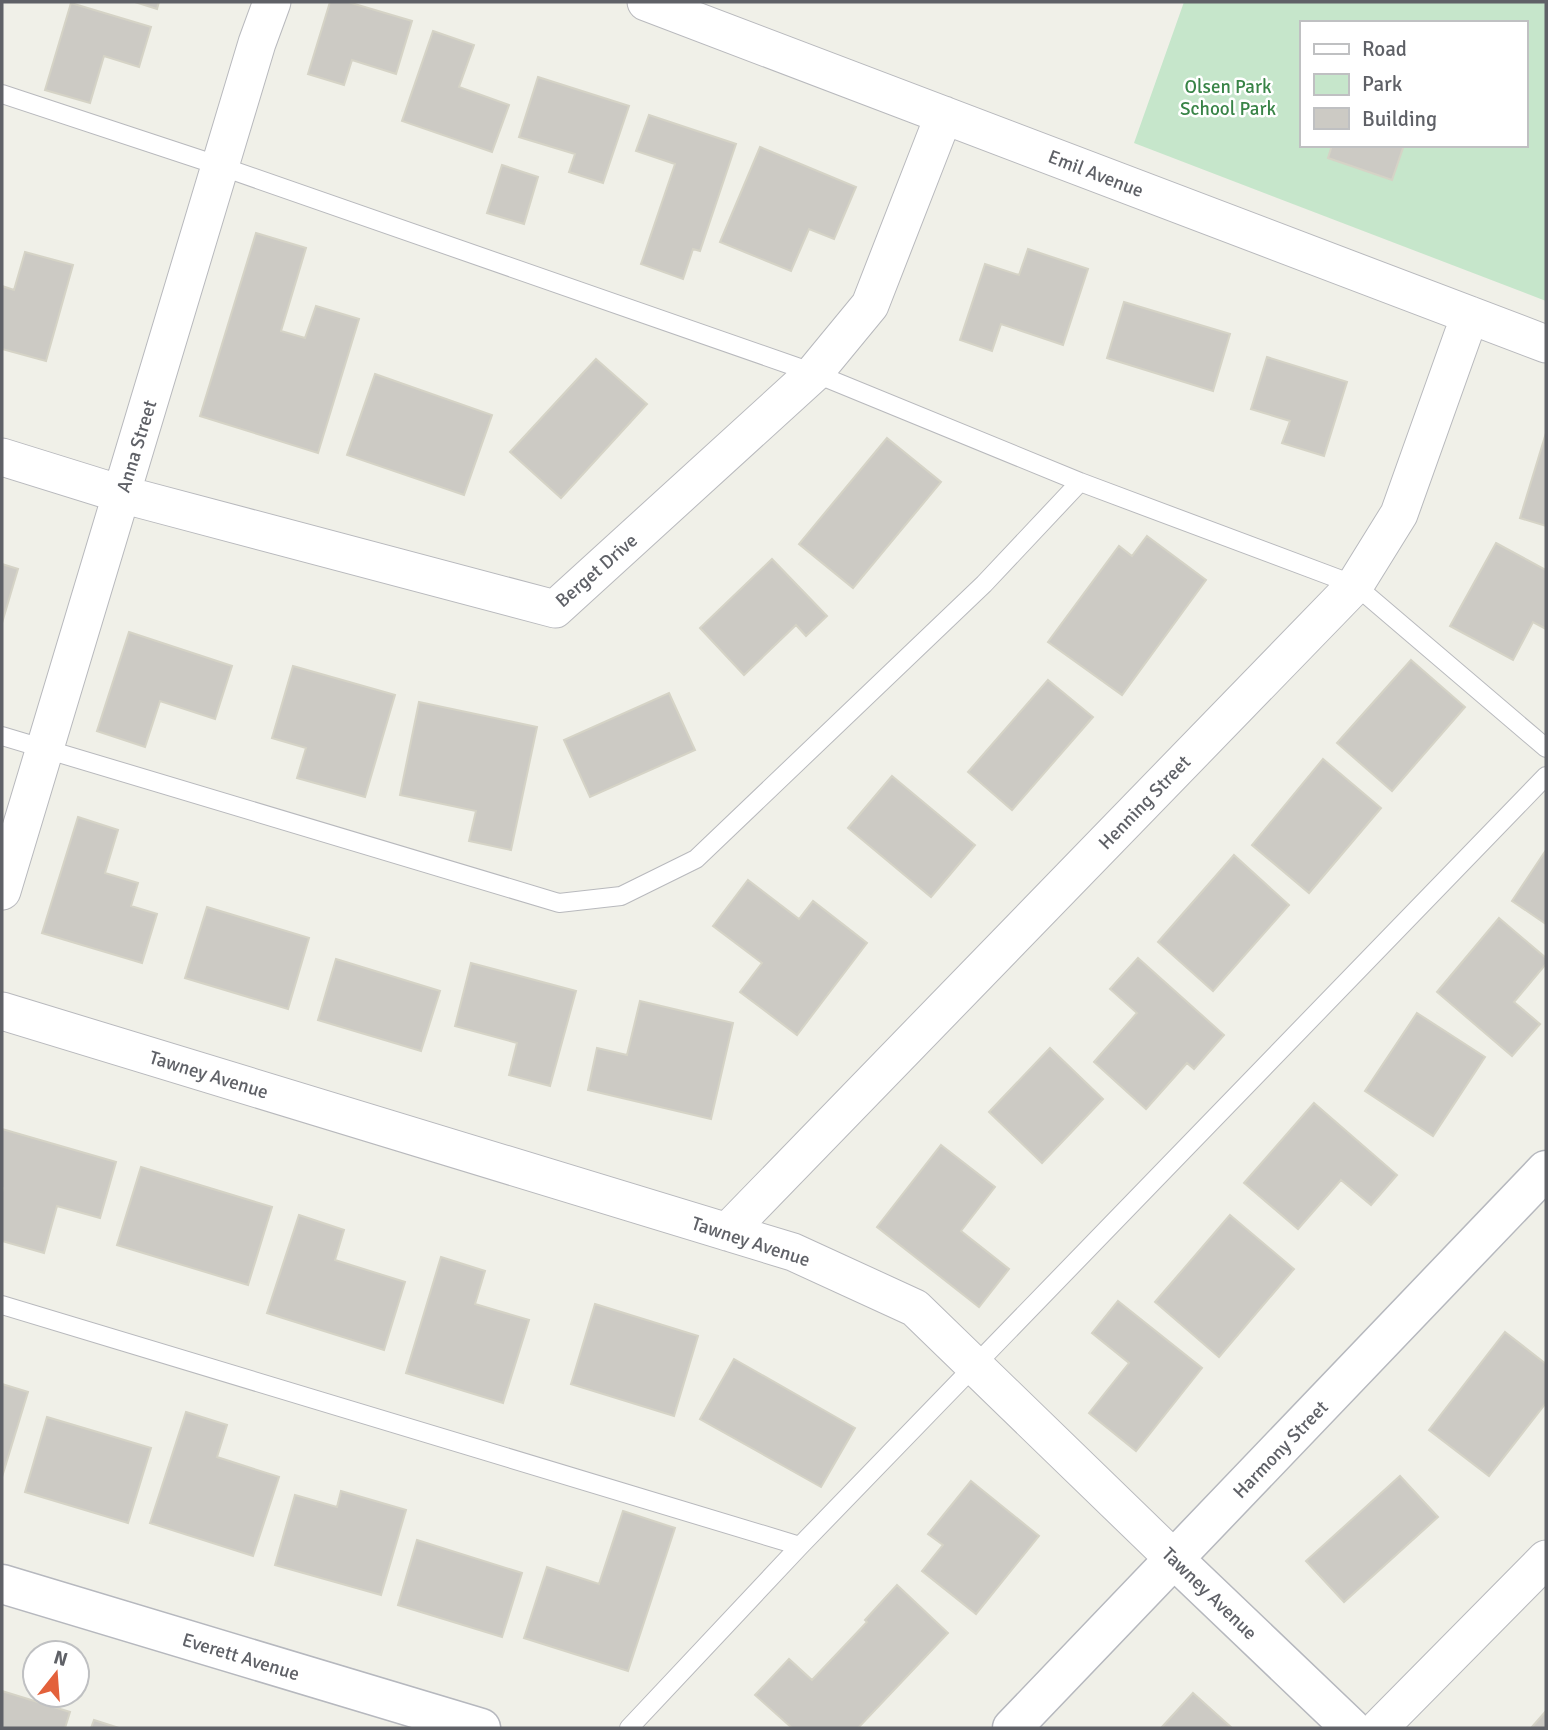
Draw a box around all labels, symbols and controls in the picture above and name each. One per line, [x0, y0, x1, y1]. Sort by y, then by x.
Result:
legend [1300, 21, 1527, 147]
text: Road [1362, 36, 1407, 62]
text: Park [1362, 71, 1403, 97]
park label: Olsen Park School Park [1180, 75, 1276, 121]
text: Building [1362, 106, 1437, 132]
street label: Emil Avenue [1045, 145, 1147, 203]
street label: Anna Street [111, 397, 163, 496]
street label: Berget Drive [551, 529, 643, 613]
street label: Henning Street [1094, 750, 1196, 855]
street label: Tawney Avenue [146, 1045, 271, 1104]
street label: Tawney Avenue [688, 1211, 813, 1272]
street label: Harmony Street [1228, 1395, 1334, 1504]
street label: Tawney Avenue [1157, 1542, 1262, 1645]
street label: Everett Avenue [179, 1628, 302, 1686]
north arrow [21, 1639, 91, 1709]
text: N [51, 1645, 71, 1672]

